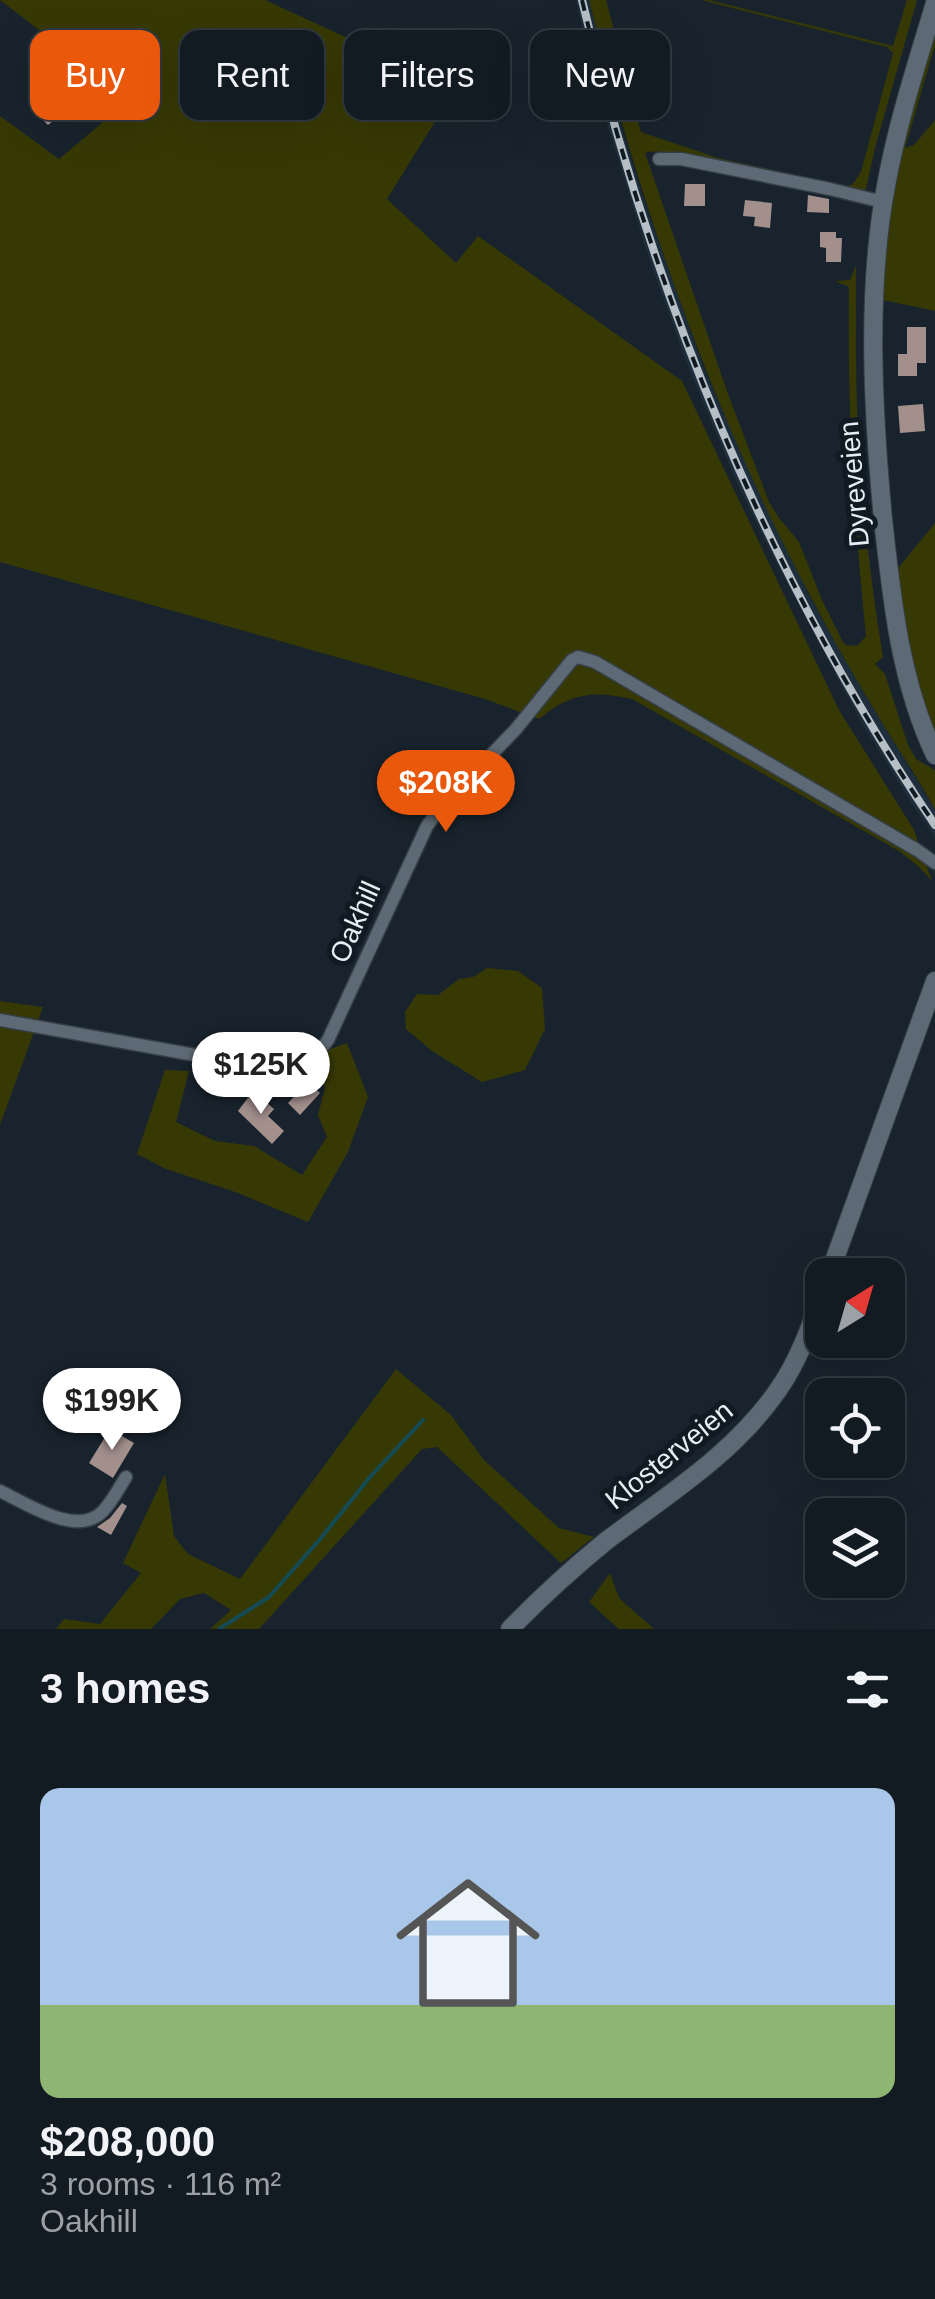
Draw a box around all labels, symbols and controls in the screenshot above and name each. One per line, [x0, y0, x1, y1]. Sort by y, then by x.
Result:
chip: Buy [30, 30, 160, 120]
chip: Rent [180, 30, 324, 120]
chip: Filters [344, 30, 510, 120]
chip: New [530, 30, 670, 120]
street label: Dyreveien [833, 420, 875, 548]
pin: $208K [376, 750, 516, 835]
text: $208K [399, 764, 493, 800]
street label: Oakhill [323, 877, 387, 967]
pin: $125K [191, 1032, 331, 1117]
text: $125K [214, 1046, 308, 1082]
north arrow [805, 1258, 905, 1358]
map controls [805, 1258, 905, 1598]
pin: $199K [42, 1368, 182, 1453]
button: locate [805, 1378, 905, 1478]
text: $199K [65, 1382, 159, 1418]
street label: Klosterveien [599, 1394, 739, 1516]
button: layers [805, 1498, 905, 1598]
icon: filters [840, 1662, 895, 1717]
text: 3 homes [40, 1665, 210, 1712]
icon: home [378, 1853, 558, 2033]
text: $208,000 [40, 2118, 215, 2165]
text: 3 rooms · 116 m² [40, 2166, 281, 2202]
text: Oakhill [40, 2203, 138, 2239]

